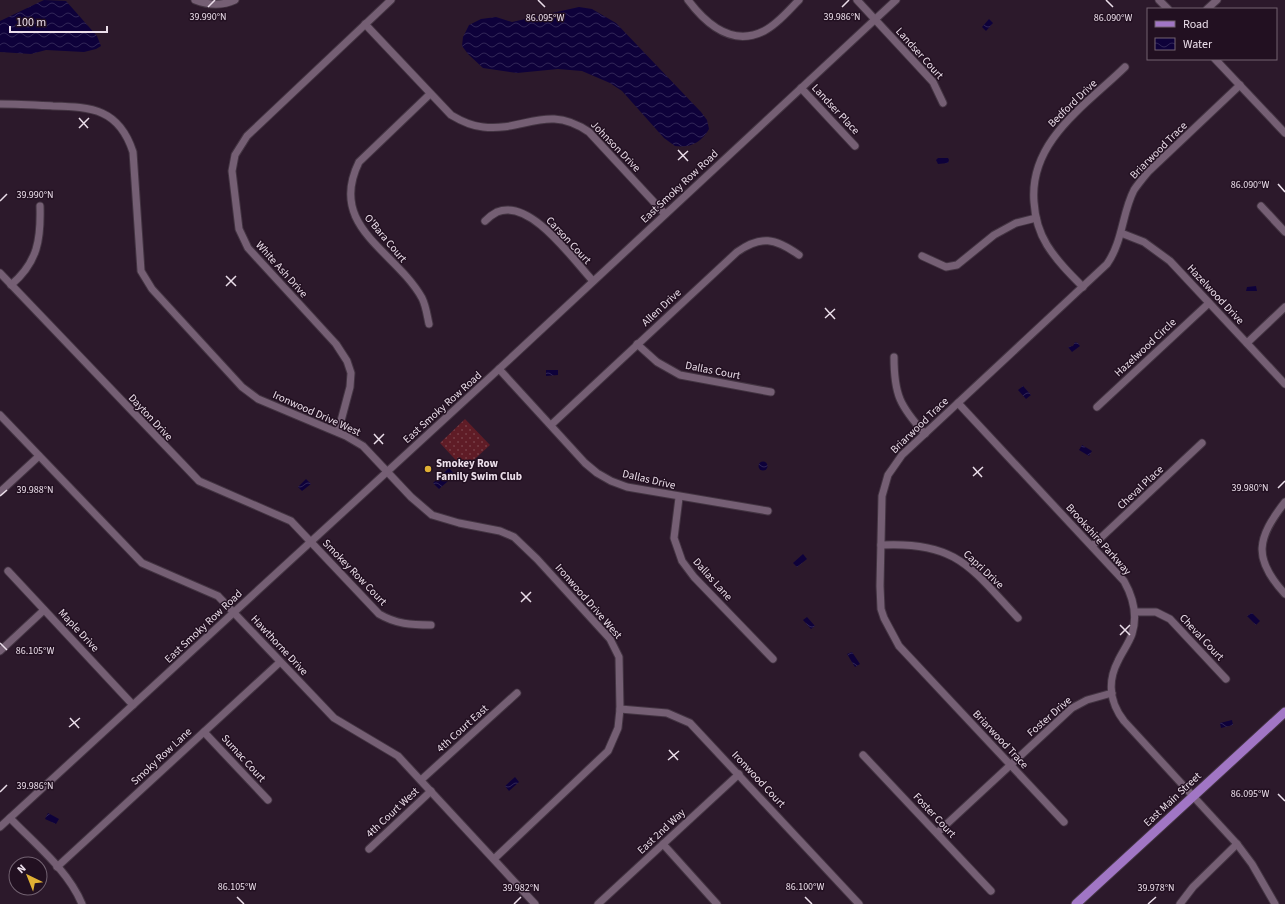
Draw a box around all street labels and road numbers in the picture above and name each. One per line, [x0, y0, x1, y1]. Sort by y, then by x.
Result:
street label: Landser Court [892, 24, 947, 83]
street label: Bedford Drive [1044, 76, 1101, 131]
street label: Landser Place [808, 81, 863, 138]
street label: Johnson Drive [587, 117, 644, 176]
street label: Briarwood Trace [1126, 118, 1191, 182]
street label: East Smoky Row Road [637, 146, 721, 226]
street label: O'Bara Court [361, 211, 411, 266]
street label: Carson Court [543, 213, 595, 268]
street label: White Ash Drive [252, 238, 311, 301]
street label: Hazelwood Drive [1184, 261, 1248, 328]
street label: Allen Drive [638, 285, 685, 330]
street label: Hazelwood Circle [1111, 314, 1180, 380]
street label: Dallas Court [684, 358, 742, 383]
street label: East Smoky Row Road [400, 368, 485, 447]
street label: Ironwood Drive West [270, 387, 363, 440]
street label: Dayton Drive [125, 391, 177, 444]
street label: Briarwood Trace [887, 393, 952, 457]
street label: Cheval Place [1114, 462, 1167, 513]
street label: Dallas Drive [621, 466, 677, 493]
street label: Brookshire Parkway [1063, 500, 1135, 578]
street label: Smokey Row Court [319, 536, 390, 609]
street label: Capri Drive [960, 547, 1008, 592]
street label: Dallas Lane [689, 555, 736, 604]
street label: Ironwood Drive West [552, 561, 626, 642]
street label: East Smoky Row Road [161, 586, 245, 666]
street label: Maple Drive [55, 605, 103, 656]
street label: Cheval Court [1176, 611, 1227, 664]
street label: Hawthorne Drive [248, 612, 312, 679]
street label: Foster Drive [1024, 692, 1075, 740]
street label: 4th Court East [433, 701, 492, 756]
street label: Briarwood Trace [969, 707, 1032, 772]
street label: Smoky Row Lane [128, 724, 195, 789]
street label: Sumac Court [218, 731, 269, 786]
street label: Ironwood Court [728, 748, 789, 811]
street label: East Main Street [1140, 769, 1205, 830]
street label: 4th Court West [363, 784, 422, 841]
street label: Foster Court [910, 790, 960, 841]
street label: East 2nd Way [634, 805, 689, 858]

